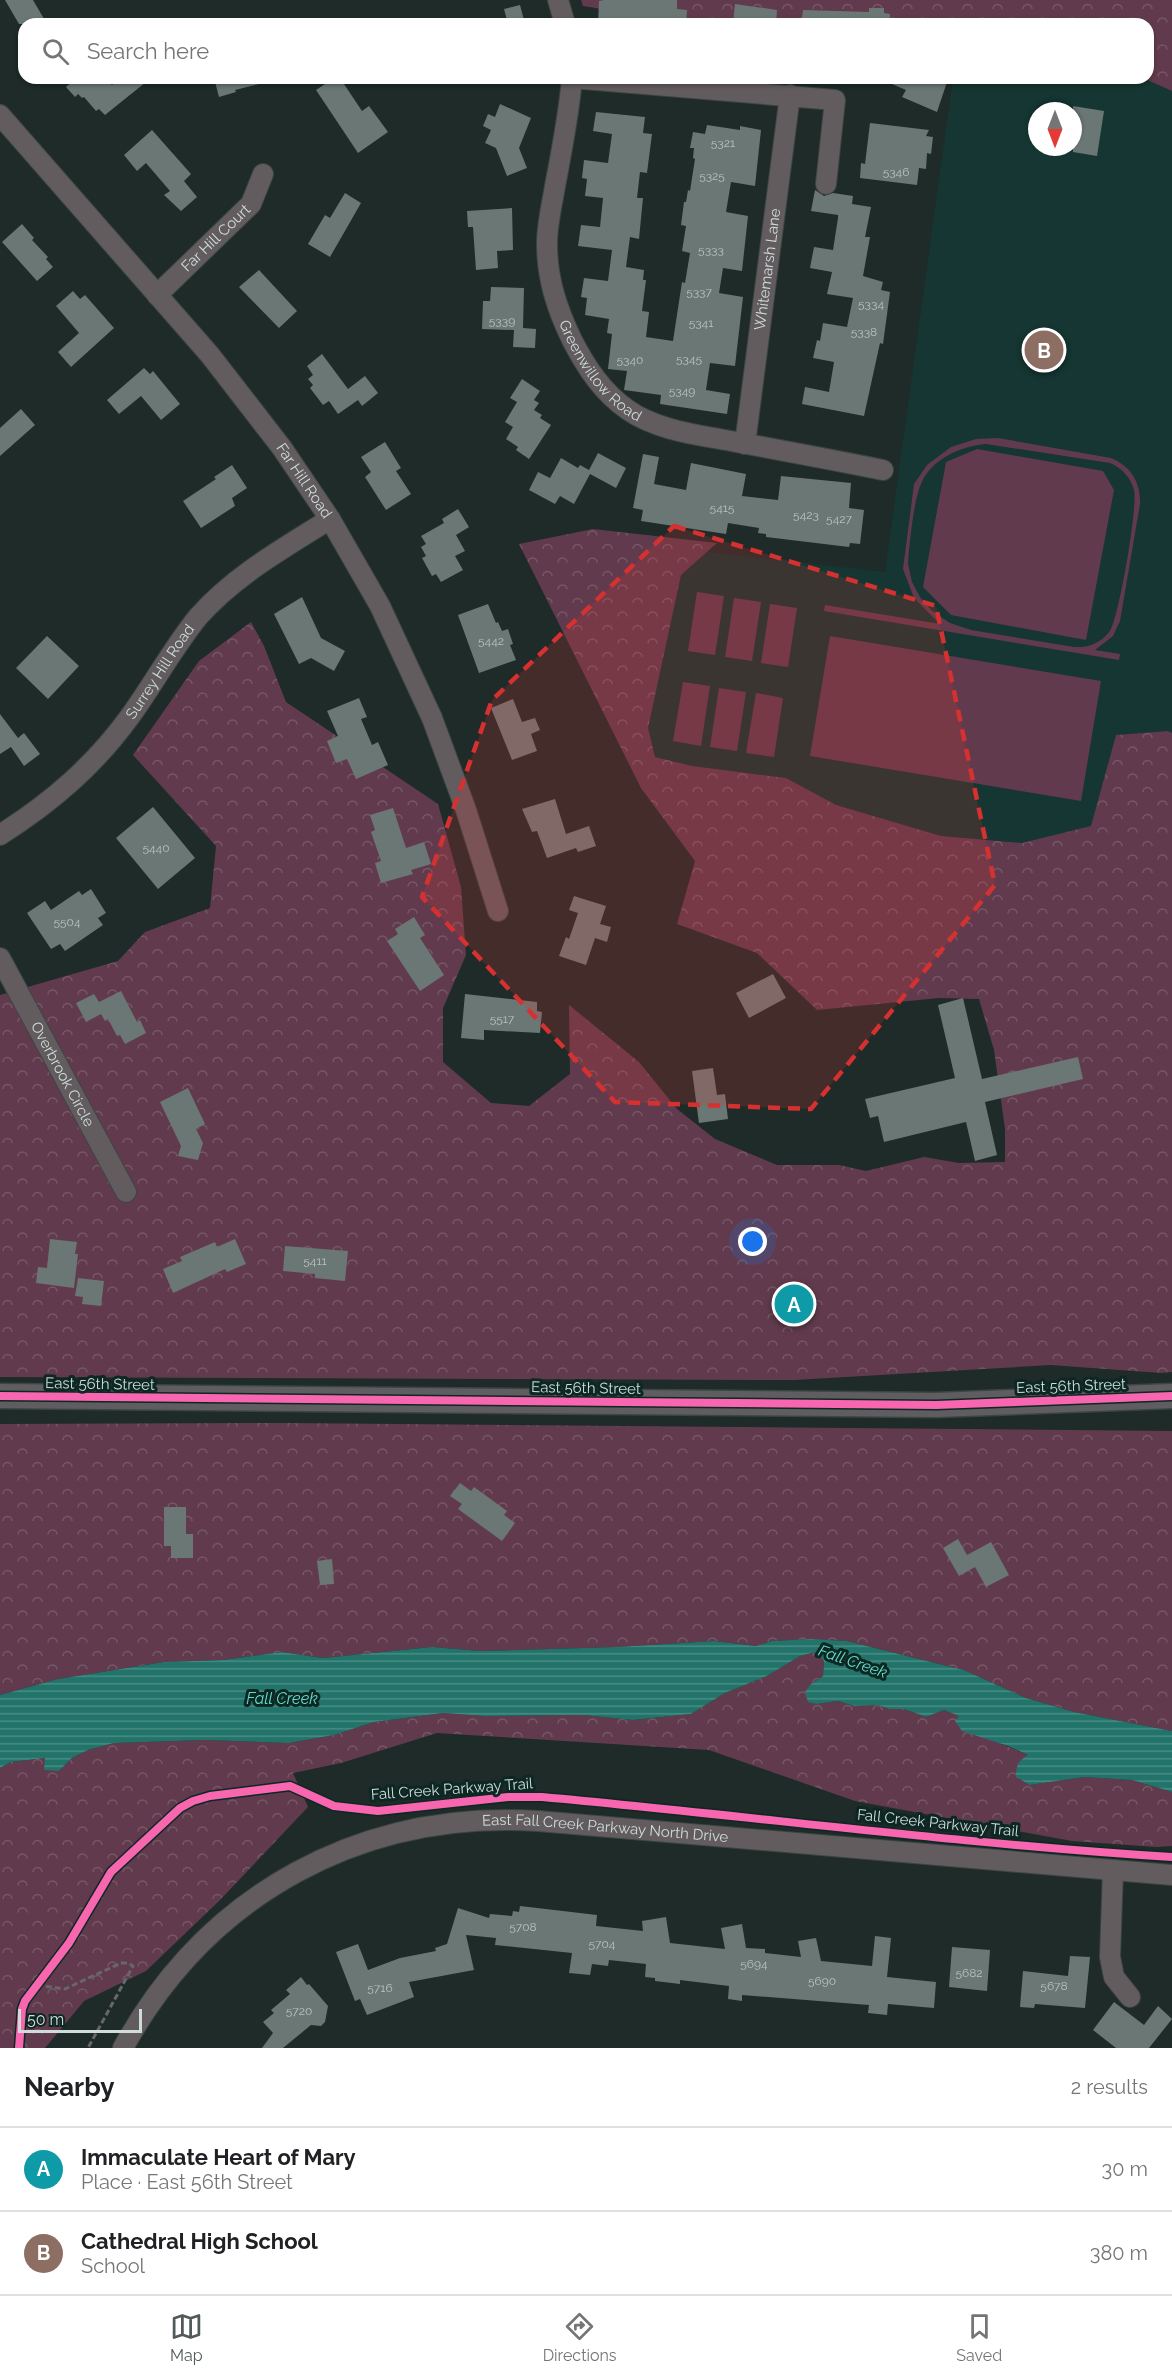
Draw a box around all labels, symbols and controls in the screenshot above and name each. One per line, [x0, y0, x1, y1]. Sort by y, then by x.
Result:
search box [18, 18, 1154, 84]
icon: search [39, 35, 72, 68]
text: Search here [87, 38, 209, 64]
north arrow [1028, 102, 1082, 156]
house number: 5321 [711, 136, 735, 150]
house number: 5346 [883, 165, 909, 179]
house number: 5325 [699, 169, 725, 183]
street label: Far Hill Court [178, 200, 254, 275]
street label: Whitemarsh Lane [751, 207, 784, 332]
house number: 5333 [698, 243, 724, 257]
house number: 5337 [686, 285, 712, 299]
house number: 5334 [858, 297, 884, 311]
house number: 5339 [489, 314, 515, 328]
house number: 5341 [689, 316, 713, 330]
street label: Greenwillow Road [555, 317, 645, 425]
house number: 5338 [851, 325, 877, 339]
pin: B [1024, 328, 1064, 372]
house number: 5345 [676, 352, 702, 366]
house number: 5340 [617, 353, 643, 367]
house number: 5349 [669, 384, 695, 398]
street label: Far Hill Road [272, 440, 336, 522]
house number: 5415 [710, 501, 735, 515]
house number: 5423 [793, 508, 819, 522]
house number: 5427 [826, 512, 852, 526]
street label: Surrey Hill Road [122, 621, 198, 723]
house number: 5442 [478, 634, 504, 648]
house number: 5440 [143, 841, 170, 855]
house number: 5504 [54, 915, 81, 929]
house number: 5517 [490, 1012, 515, 1026]
street label: Overbrook Circle [27, 1019, 98, 1130]
your location [738, 1227, 767, 1256]
house number: 5411 [303, 1254, 327, 1268]
pin: A [774, 1282, 814, 1326]
street label: East 56th Street [45, 1374, 155, 1394]
street label: East 56th Street [1016, 1375, 1126, 1397]
street label: East 56th Street [531, 1378, 641, 1398]
water label: Fall Creek [816, 1641, 890, 1682]
water label: Fall Creek [246, 1689, 318, 1708]
street label: Fall Creek Parkway Trail [370, 1774, 535, 1804]
street label: Fall Creek Parkway Trail [856, 1806, 1021, 1841]
street label: East Fall Creek Parkway North Drive [482, 1811, 729, 1846]
house number: 5708 [509, 1920, 537, 1934]
house number: 5704 [589, 1937, 616, 1951]
house number: 5694 [740, 1957, 768, 1971]
house number: 5682 [955, 1966, 983, 1980]
house number: 5690 [808, 1974, 836, 1988]
house number: 5678 [1040, 1979, 1068, 1993]
house number: 5716 [367, 1981, 393, 1995]
house number: 5720 [286, 2004, 312, 2018]
scale bar [18, 2006, 142, 2034]
text: 50 m [27, 2010, 64, 2029]
text: Nearby [24, 2072, 114, 2102]
text: 2 results [1071, 2075, 1148, 2099]
text: Immaculate Heart of Mary [81, 2144, 356, 2170]
text: A [37, 2157, 50, 2181]
text: 30 m [1102, 2157, 1148, 2181]
text: Place · East 56th Street [81, 2170, 293, 2194]
text: Cathedral High School [81, 2228, 318, 2254]
text: B [37, 2241, 50, 2265]
text: 380 m [1090, 2241, 1148, 2265]
text: School [81, 2254, 145, 2278]
tab: Map [170, 2310, 203, 2365]
tab: Directions [543, 2310, 617, 2365]
tab: Saved [956, 2310, 1002, 2365]

